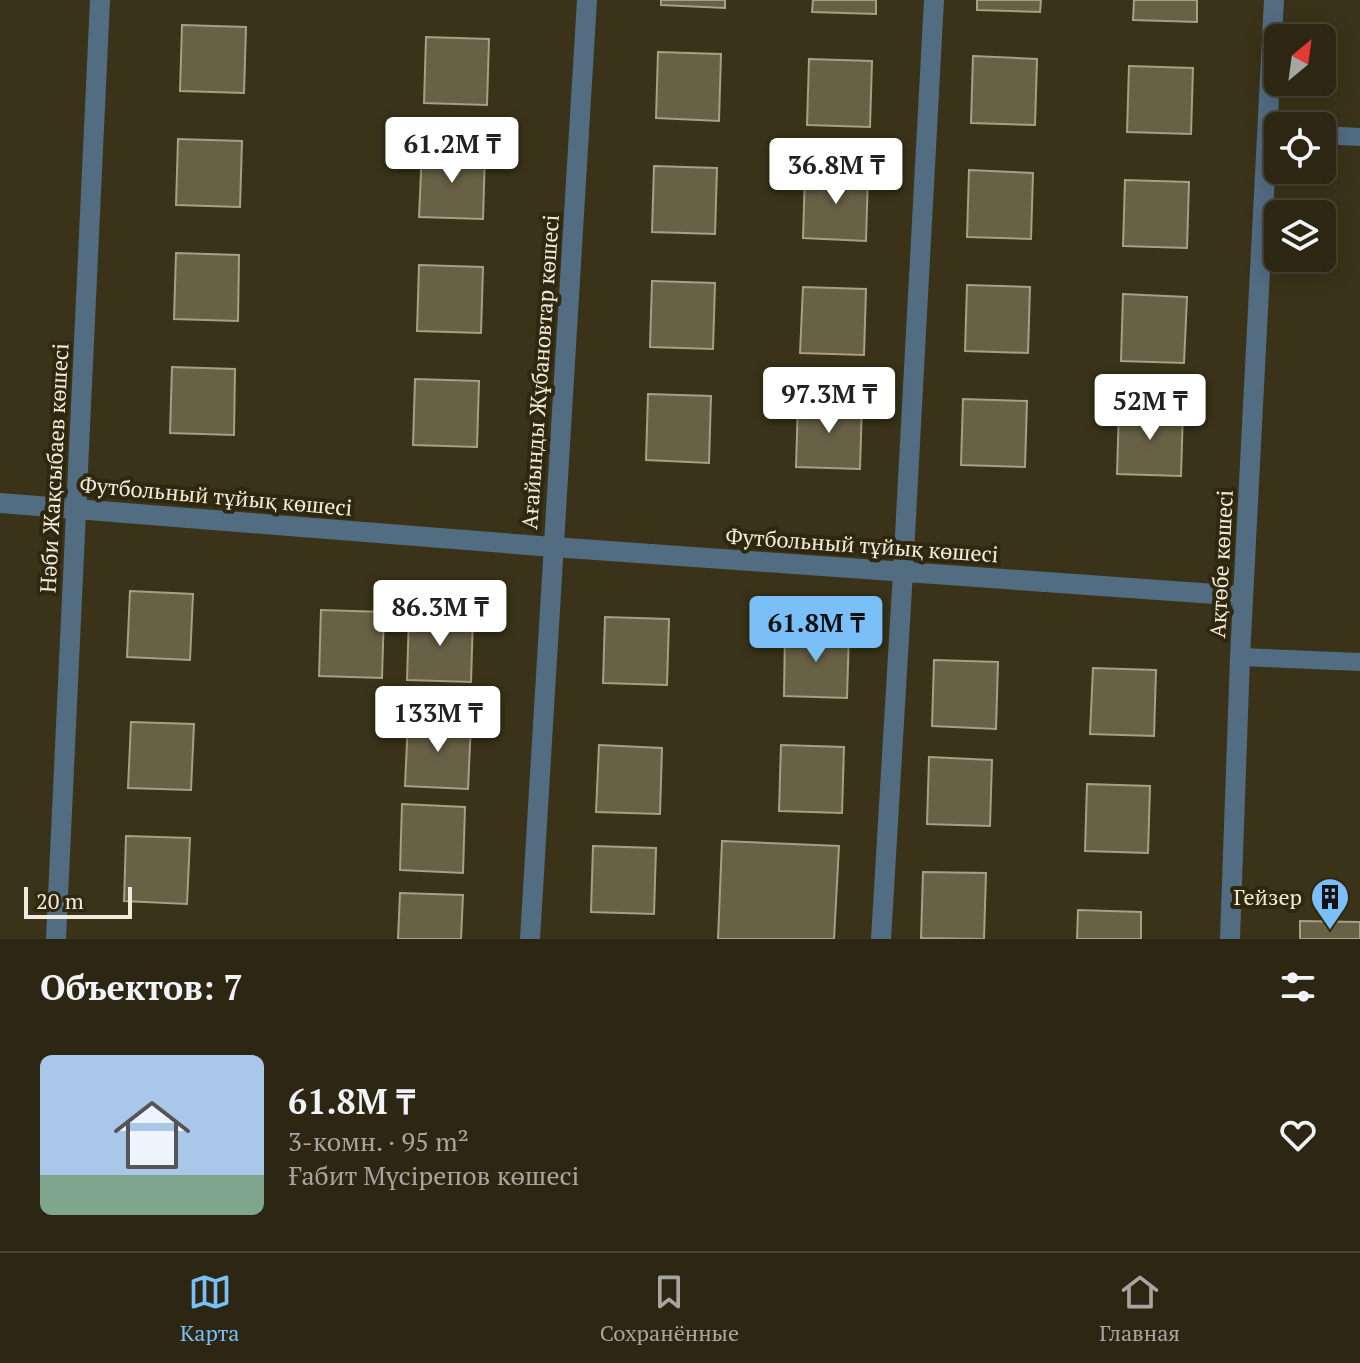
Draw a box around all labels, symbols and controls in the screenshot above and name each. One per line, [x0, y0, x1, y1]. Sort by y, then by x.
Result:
north arrow [1264, 24, 1336, 96]
map controls [1264, 24, 1336, 272]
button: locate [1264, 112, 1336, 184]
pin: 61.2M ₸ [378, 117, 526, 185]
text: 61.2M ₸ [403, 126, 501, 160]
pin: 36.8M ₸ [762, 138, 910, 206]
text: 36.8M ₸ [787, 147, 885, 181]
button: layers [1264, 200, 1336, 272]
street label: Ағайынды Жұбановтар көшесі [514, 214, 565, 530]
street label: Нәби Жақсыбаев көшесі [32, 342, 75, 593]
pin: 97.3M ₸ [755, 367, 903, 435]
pin: 52M ₸ [1094, 374, 1206, 442]
text: 97.3M ₸ [781, 376, 877, 410]
text: 52M ₸ [1113, 383, 1187, 417]
street label: Футбольный тұйық көшесі [79, 469, 354, 522]
street label: Ақтөбе көшесі [1202, 489, 1239, 639]
street label: Футбольный тұйық көшесі [725, 520, 1000, 569]
pin: 86.3M ₸ [366, 580, 514, 648]
text: 86.3M ₸ [391, 589, 489, 623]
pin: 61.8M ₸ [742, 596, 890, 664]
text: 61.8M ₸ [767, 605, 865, 639]
pin: 133M ₸ [373, 686, 503, 754]
text: 133M ₸ [393, 695, 483, 729]
building icon: Гейзер [1309, 876, 1351, 931]
place label: Гейзер [1233, 882, 1302, 911]
scale bar [24, 883, 132, 919]
text: 20 m [36, 886, 84, 915]
text: Объектов: 7 [40, 965, 243, 1010]
icon: filters [1276, 965, 1320, 1009]
text: 61.8M ₸ [288, 1079, 415, 1124]
icon: home [104, 1087, 200, 1183]
icon: heart [1276, 1113, 1320, 1157]
text: 3-комн. · 95 m² [288, 1124, 469, 1158]
text: Ғабит Мүсірепов көшесі [288, 1158, 579, 1192]
tab: Карта [180, 1270, 240, 1347]
tab: Сохранённые [600, 1270, 739, 1347]
tab: Главная [1099, 1270, 1180, 1347]

